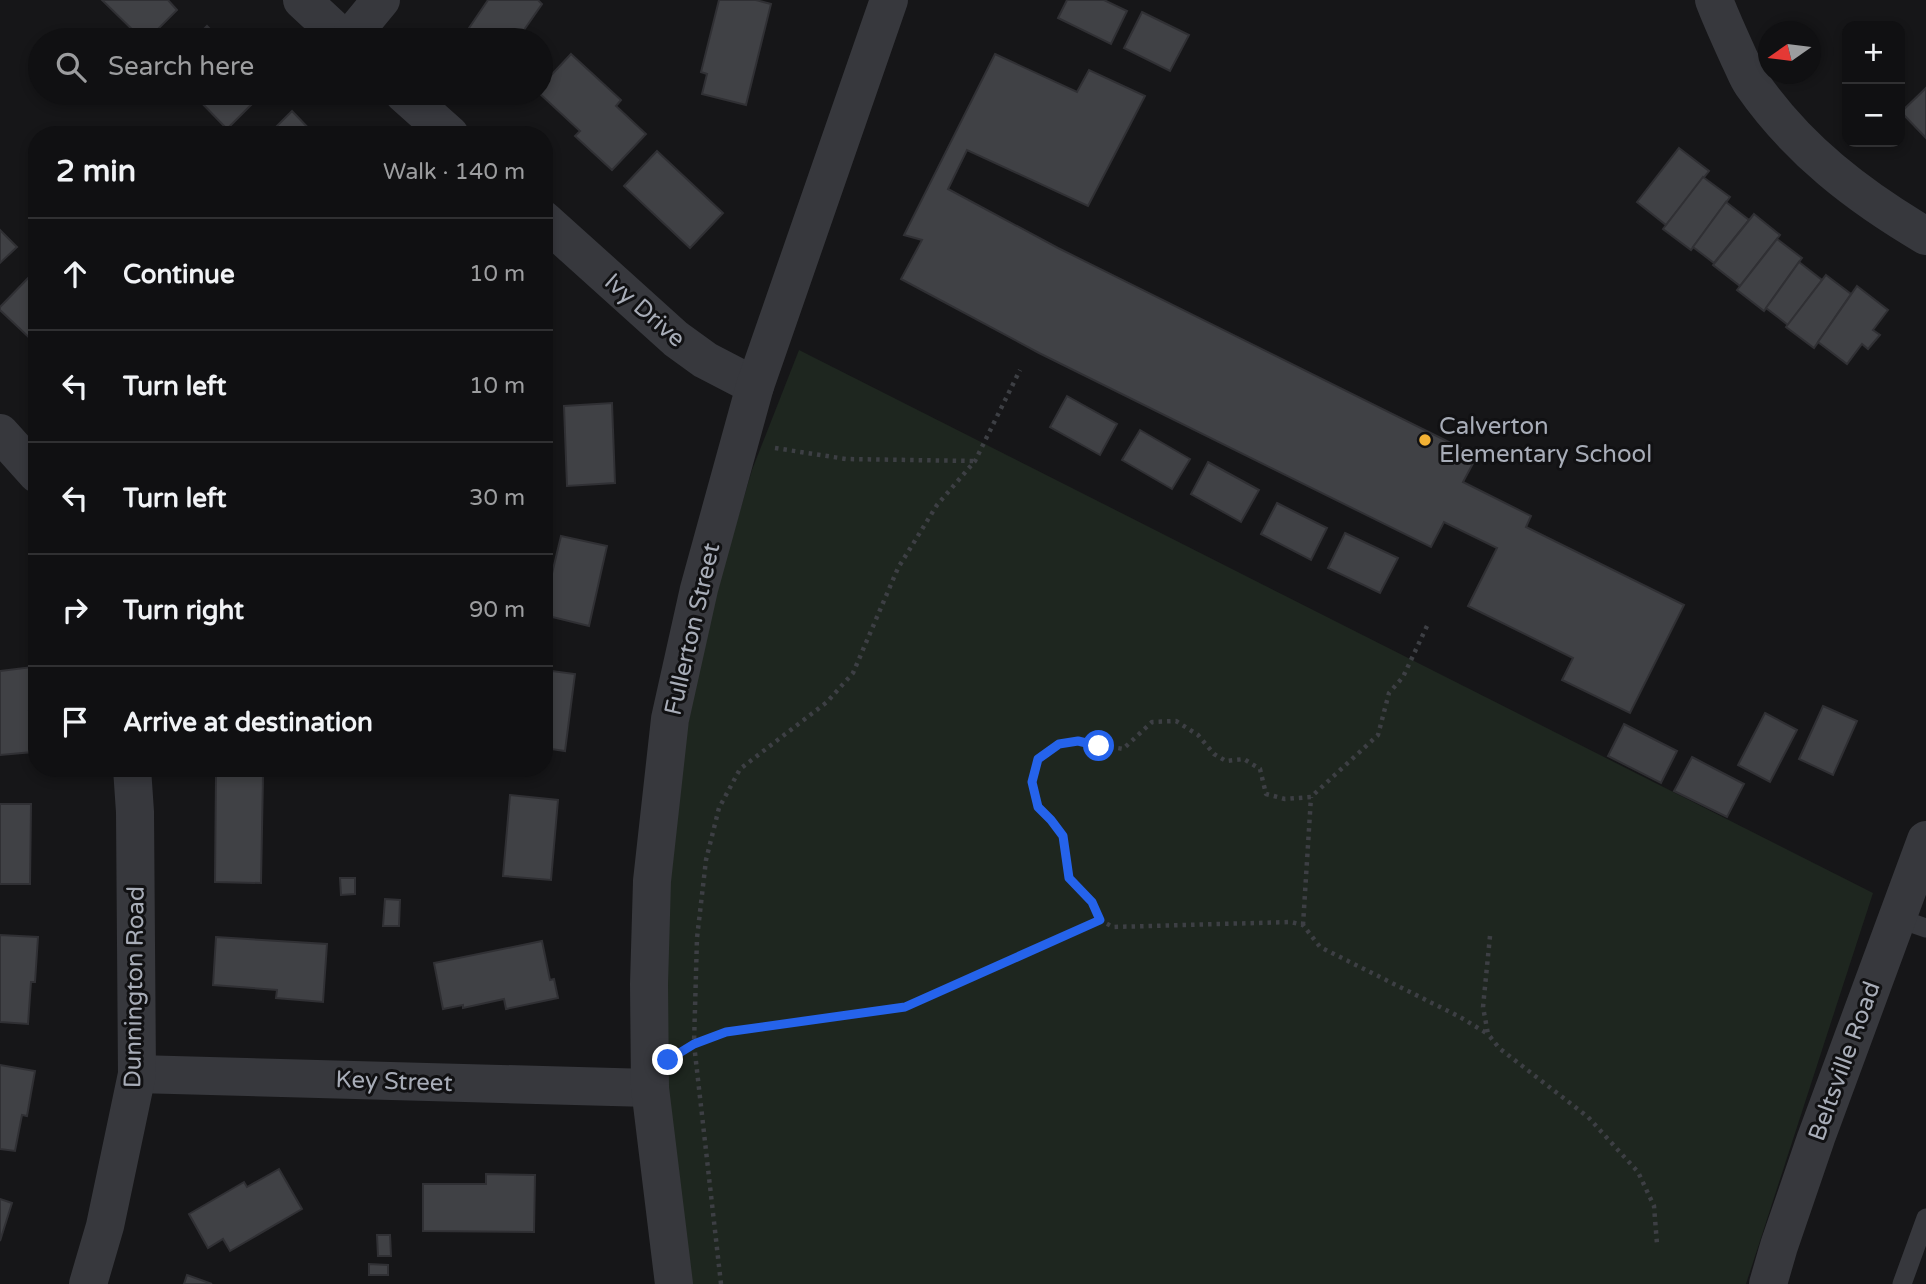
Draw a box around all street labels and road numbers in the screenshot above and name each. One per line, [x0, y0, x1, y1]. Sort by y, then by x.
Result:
street label: Ivy Drive [598, 267, 691, 353]
street label: Fullerton Street [659, 540, 726, 718]
street label: Dunnington Road [118, 886, 151, 1088]
street label: Beltsville Road [1802, 978, 1887, 1145]
street label: Key Street [335, 1065, 453, 1098]

